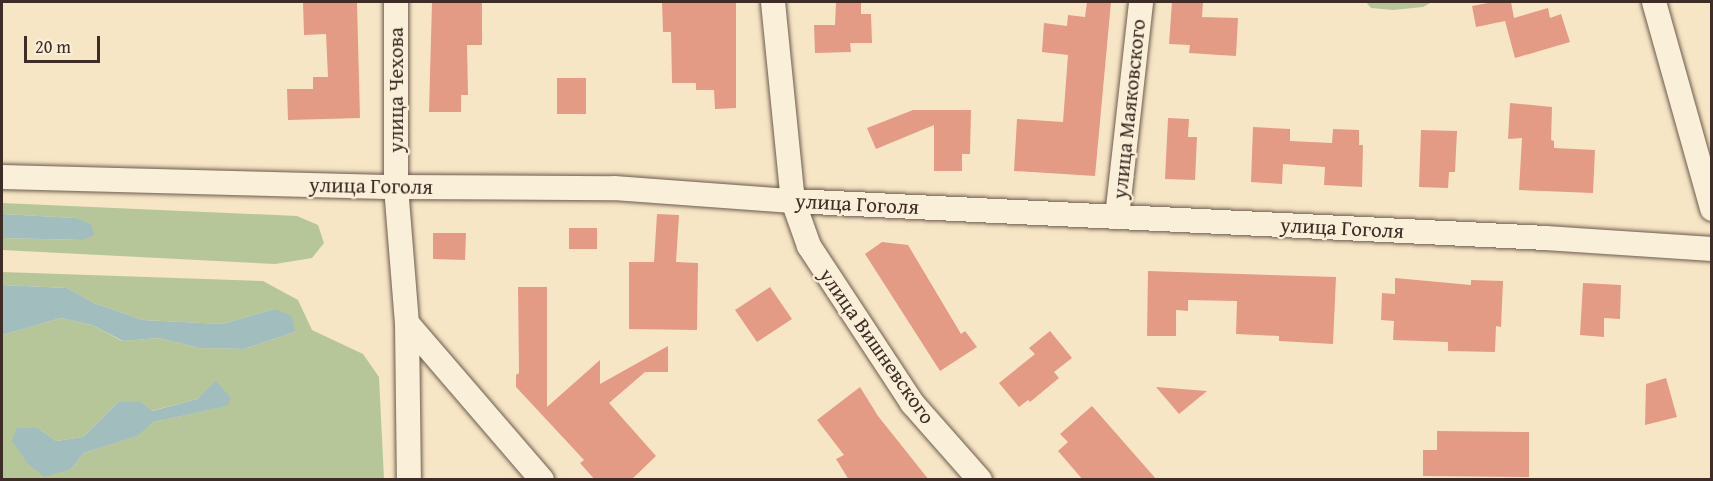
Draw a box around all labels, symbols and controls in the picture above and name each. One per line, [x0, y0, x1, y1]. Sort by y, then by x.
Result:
street label: улица Маяковского [1107, 18, 1151, 200]
scale bar [27, 24, 104, 62]
street label: улица Чехова [383, 27, 409, 153]
text: 20 m [35, 33, 71, 60]
street label: улица Гоголя [309, 172, 433, 200]
street label: улица Гоголя [794, 188, 920, 220]
street label: улица Гоголя [1279, 212, 1405, 244]
street label: улица Вишневского [814, 263, 940, 429]

